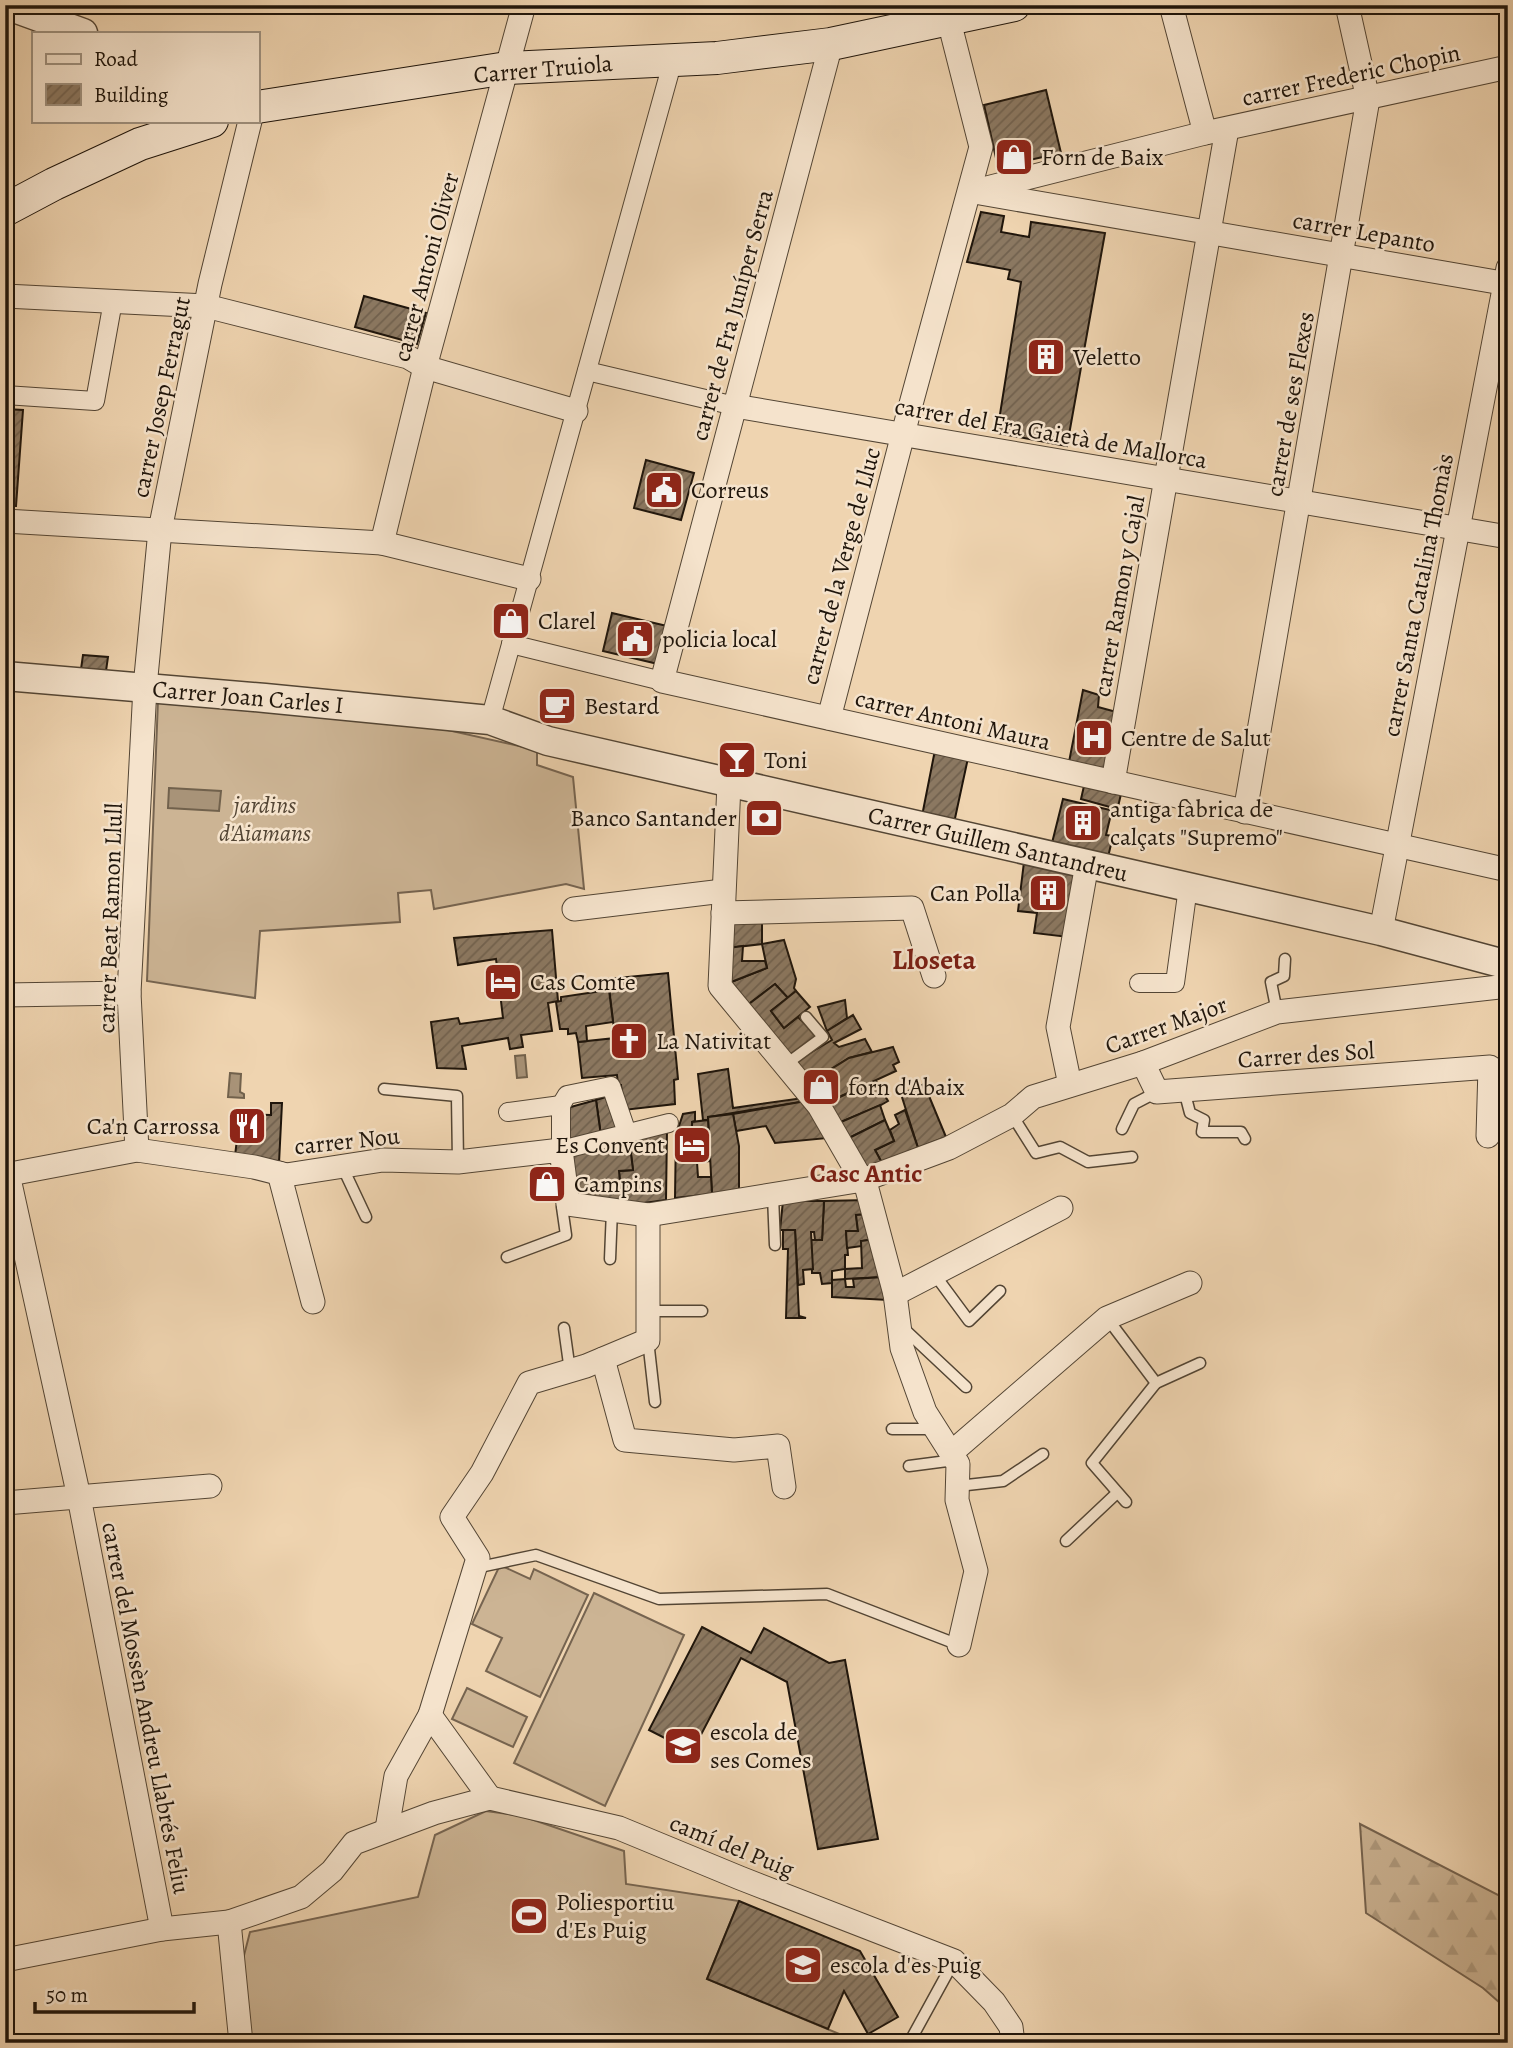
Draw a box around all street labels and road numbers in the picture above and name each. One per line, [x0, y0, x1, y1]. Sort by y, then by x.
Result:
street label: carrer Frederic Chopin [1239, 36, 1463, 114]
street label: Carrer Truiola [472, 47, 615, 91]
street label: carrer Antoni Oliver [385, 169, 467, 365]
street label: carrer de Fra Juníper Serra [683, 185, 781, 444]
street label: carrer Lepanto [1290, 204, 1438, 260]
street label: carrer Josep Ferragut [124, 293, 198, 501]
street label: carrer de ses Flexes [1258, 309, 1322, 499]
street label: carrer del Fra Gaietà de Mallorca [892, 390, 1210, 476]
street label: carrer de la Verge de Lluc [794, 444, 888, 688]
street label: carrer Santa Catalina Thomàs [1375, 451, 1461, 739]
street label: carrer Ramon y Cajal [1086, 493, 1152, 699]
street label: Carrer Joan Carles I [151, 673, 345, 721]
street label: carrer Antoni Maura [852, 682, 1055, 758]
street label: Carrer Guillem Santandreu [865, 799, 1131, 890]
street label: carrer Beat Ramon Llull [90, 802, 130, 1034]
street label: Carrer Major [1101, 988, 1231, 1062]
street label: Carrer des Sol [1236, 1034, 1376, 1076]
street label: carrer Nou [293, 1120, 401, 1162]
street label: carrer del Mossèn Andreu Llabrés Feliu [94, 1519, 198, 1897]
street label: camí del Puig [665, 1806, 799, 1886]

